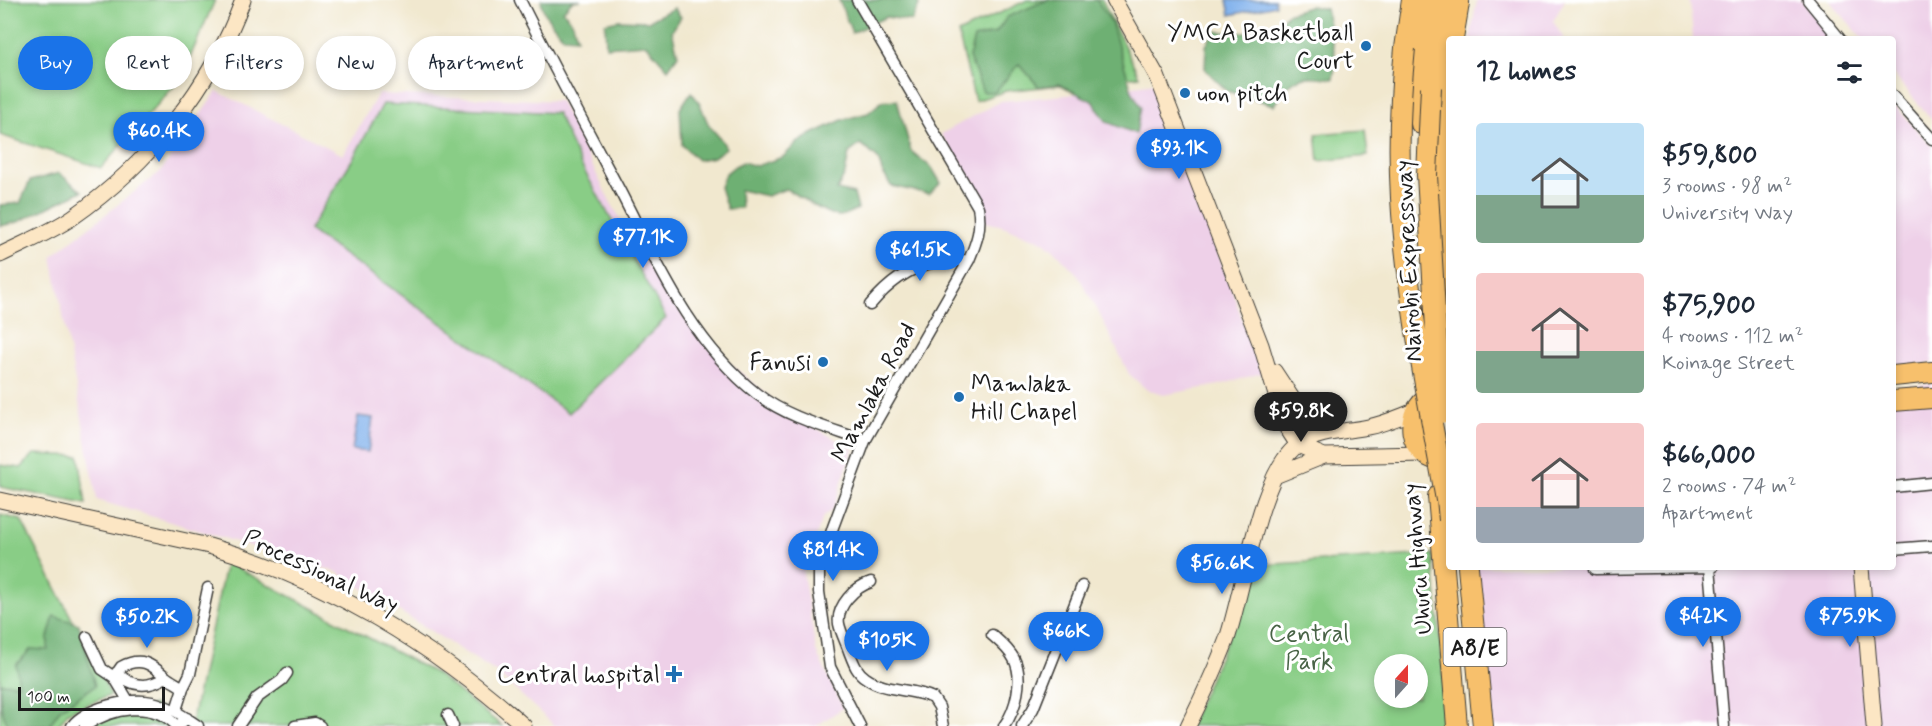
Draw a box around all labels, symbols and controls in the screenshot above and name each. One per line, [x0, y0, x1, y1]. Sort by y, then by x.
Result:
place label: YMCA Basketball Court [1167, 18, 1354, 77]
chip: Buy [18, 36, 93, 90]
chip: Rent [105, 36, 192, 90]
chip: Filters [204, 36, 304, 90]
chip: New [316, 36, 396, 90]
chip: Apartment [408, 36, 545, 90]
marker: YMCA Basketball Court [1359, 39, 1373, 53]
text: 12 homes [1476, 55, 1576, 89]
icon: filters [1833, 56, 1866, 89]
place label: uon pitch [1197, 79, 1288, 110]
marker: uon pitch [1178, 86, 1192, 100]
pin: $60.4K [110, 112, 208, 163]
text: $60.4K [127, 118, 191, 145]
pin: $93.1K [1130, 129, 1228, 180]
text: $93.1K [1150, 135, 1208, 162]
text: $59,800 [1662, 139, 1757, 173]
icon: home [1524, 147, 1596, 219]
street label: Nairobi Expressway [1389, 159, 1430, 363]
text: 3 rooms · 98 m² [1662, 173, 1792, 200]
text: University Way [1662, 200, 1793, 227]
pin: $77.1K [594, 218, 692, 269]
text: $77.1K [612, 224, 674, 251]
pin: $61.5K [871, 231, 969, 282]
text: $61.5K [890, 237, 950, 264]
text: $75,900 [1662, 289, 1756, 323]
icon: home [1524, 297, 1596, 369]
street label: Mamlaka Road [825, 318, 924, 468]
text: 4 rooms · 112 m² [1662, 323, 1803, 350]
place label: Fanusi [750, 348, 811, 379]
text: Koinage Street [1662, 350, 1795, 377]
marker: Fanusi [816, 355, 830, 369]
place label: Mamlaka Hill Chapel [971, 369, 1077, 428]
marker: Mamlaka Hill Chapel [952, 390, 966, 404]
pin: $59.8K [1252, 392, 1350, 443]
text: $59.8K [1268, 398, 1334, 425]
text: $66,000 [1662, 439, 1756, 473]
icon: home [1524, 447, 1596, 519]
text: 2 rooms · 74 m² [1662, 473, 1796, 500]
street label: Uhuru Highway [1396, 482, 1441, 636]
text: Apartment [1662, 500, 1753, 527]
street label: Processional Way [238, 523, 403, 622]
pin: $81.4K [784, 531, 882, 582]
text: $81.4K [802, 537, 864, 564]
pin: $56.6K [1173, 544, 1271, 595]
text: $56.6K [1190, 550, 1254, 577]
pin: $42K [1667, 597, 1739, 648]
pin: $75.9K [1801, 597, 1899, 648]
pin: $50.2K [98, 598, 196, 649]
text: $42K [1679, 603, 1727, 630]
text: $75.9K [1819, 603, 1881, 630]
text: $50.2K [115, 604, 179, 631]
pin: $66K [1030, 612, 1102, 663]
text: $66K [1042, 618, 1090, 645]
park label: Central Park [1269, 619, 1349, 678]
pin: $105K [845, 621, 929, 672]
text: $105K [858, 627, 916, 654]
road number: A8/E [1444, 628, 1506, 666]
north arrow [1374, 654, 1428, 708]
map controls [1374, 654, 1428, 708]
place label: Central hospital [497, 660, 660, 691]
marker: Central hospital [665, 665, 683, 683]
scale bar [18, 684, 165, 712]
text: 100 m [27, 687, 70, 708]

